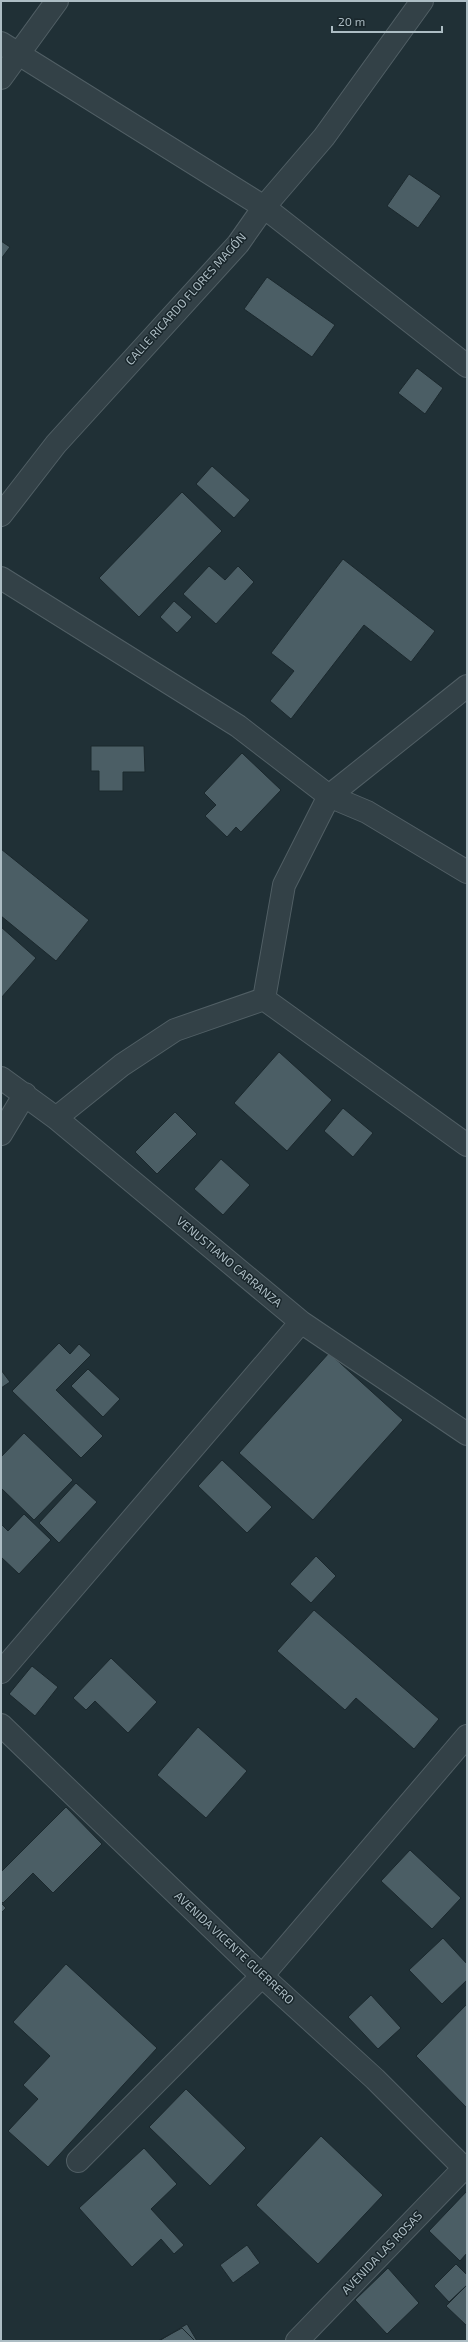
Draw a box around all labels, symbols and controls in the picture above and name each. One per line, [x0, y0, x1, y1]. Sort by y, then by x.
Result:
scale bar [332, 8, 442, 34]
text: 20 m [338, 14, 365, 28]
street label: CALLE RICARDO FLORES MAGÓN [122, 229, 248, 367]
street label: VENUSTIANO CARRANZA [174, 1213, 286, 1310]
street label: AVENIDA VICENTE GUERRERO [172, 1888, 297, 2006]
street label: AVENIDA LAS ROSAS [338, 2208, 425, 2297]

